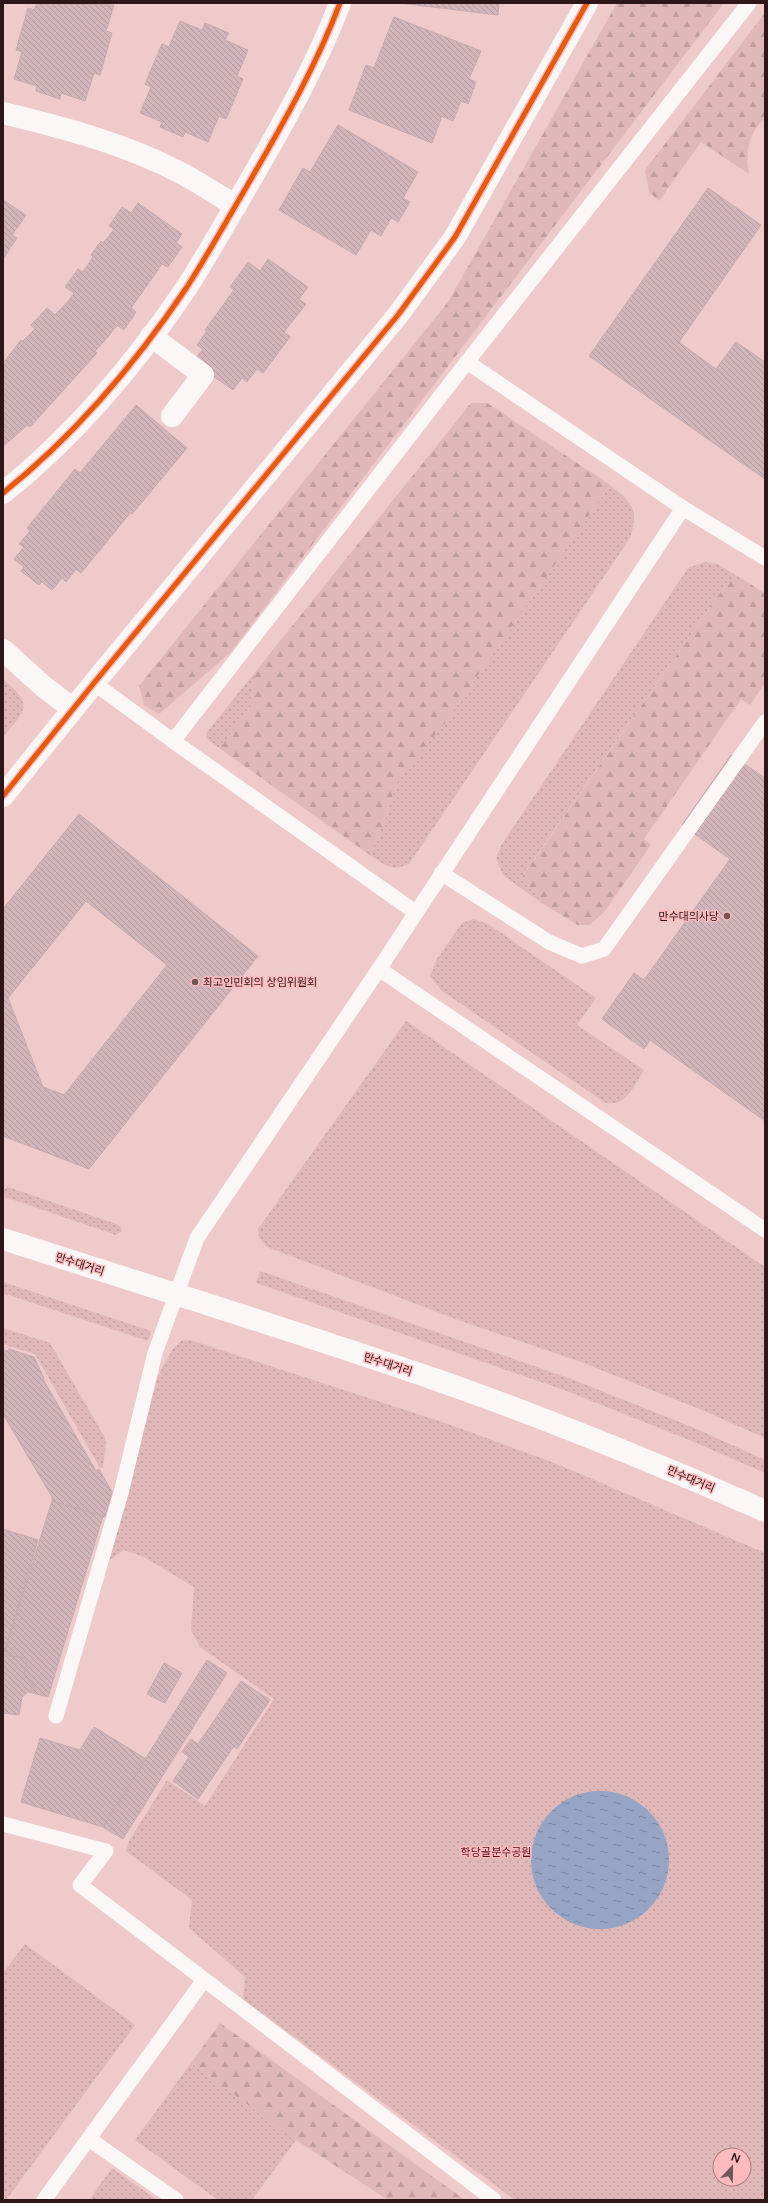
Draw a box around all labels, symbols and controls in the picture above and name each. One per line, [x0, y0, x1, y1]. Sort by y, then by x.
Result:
place label: 만수대의사당 [658, 910, 719, 923]
marker: 만수대의사당 [722, 911, 732, 921]
place label: 최고인민회의 상임위원회 [203, 976, 317, 989]
marker: 최고인민회의 상임위원회 [190, 977, 200, 987]
street label: 만수대거리 [54, 1250, 106, 1278]
street label: 만수대거리 [362, 1350, 414, 1378]
street label: 만수대거리 [665, 1464, 717, 1495]
park label: 학당골분수공원 [461, 1846, 531, 1859]
north arrow [712, 2147, 752, 2187]
text: N [729, 2151, 742, 2166]

